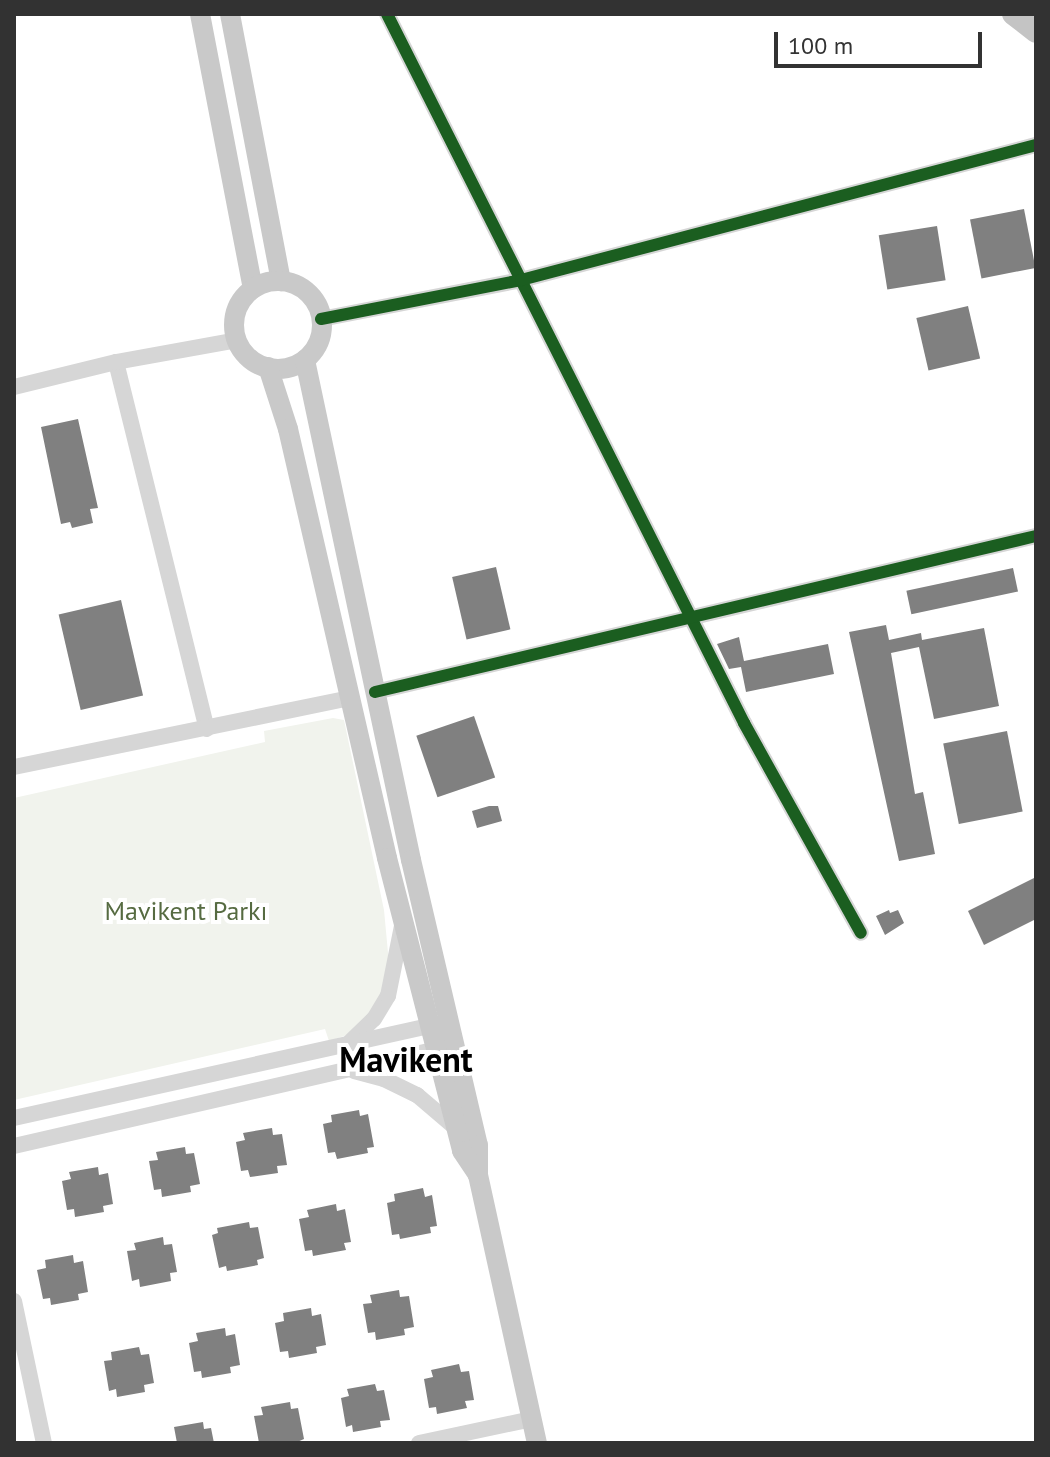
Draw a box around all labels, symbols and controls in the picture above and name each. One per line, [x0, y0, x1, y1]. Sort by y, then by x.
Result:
scale bar [778, 16, 986, 66]
text: 100 m [788, 30, 853, 61]
park label: Mavikent Parkı [104, 895, 268, 927]
district label: Mavikent [339, 1040, 473, 1080]

